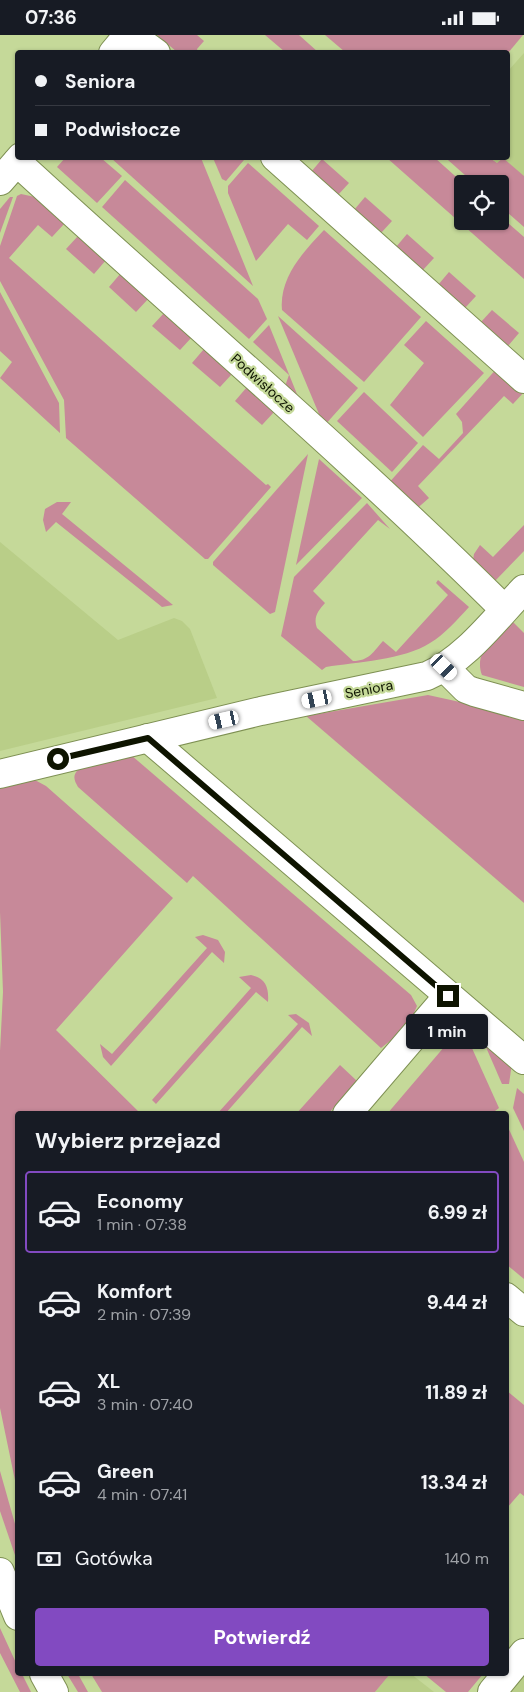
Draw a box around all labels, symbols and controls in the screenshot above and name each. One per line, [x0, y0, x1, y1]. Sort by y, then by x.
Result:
text: 07:36 [25, 5, 77, 30]
text: Seniora [65, 69, 135, 94]
text: Podwisłocze [65, 117, 181, 142]
map controls [454, 175, 509, 230]
button: locate [454, 175, 509, 230]
street label: Podwisłocze [227, 350, 299, 416]
car [427, 651, 460, 683]
street label: Seniora [343, 676, 395, 702]
car [300, 689, 333, 709]
car [207, 709, 240, 731]
route start [47, 748, 69, 770]
route end [437, 985, 459, 1007]
callout: 1 min [407, 1013, 489, 1049]
text: 1 min [428, 1021, 466, 1042]
text: Wybierz przejazd [35, 1126, 221, 1155]
text: Economy [97, 1189, 184, 1214]
icon: car [37, 1190, 82, 1235]
text: 6.99 zł [428, 1200, 487, 1225]
text: 1 min · 07:38 [97, 1214, 187, 1235]
text: Komfort [97, 1279, 172, 1304]
icon: car [37, 1280, 82, 1325]
text: 9.44 zł [427, 1290, 487, 1315]
text: 2 min · 07:39 [97, 1304, 191, 1325]
text: XL [97, 1369, 120, 1394]
icon: car [37, 1370, 82, 1415]
text: 11.89 zł [425, 1380, 487, 1405]
text: 3 min · 07:40 [97, 1394, 193, 1415]
text: Green [97, 1459, 154, 1484]
icon: car [37, 1460, 82, 1505]
text: 13.34 zł [421, 1470, 487, 1495]
text: 4 min · 07:41 [97, 1484, 187, 1505]
icon: cash [35, 1545, 63, 1573]
text: Gotówka [75, 1546, 153, 1571]
text: 140 m [445, 1548, 489, 1569]
button: Potwierdź [35, 1608, 489, 1666]

